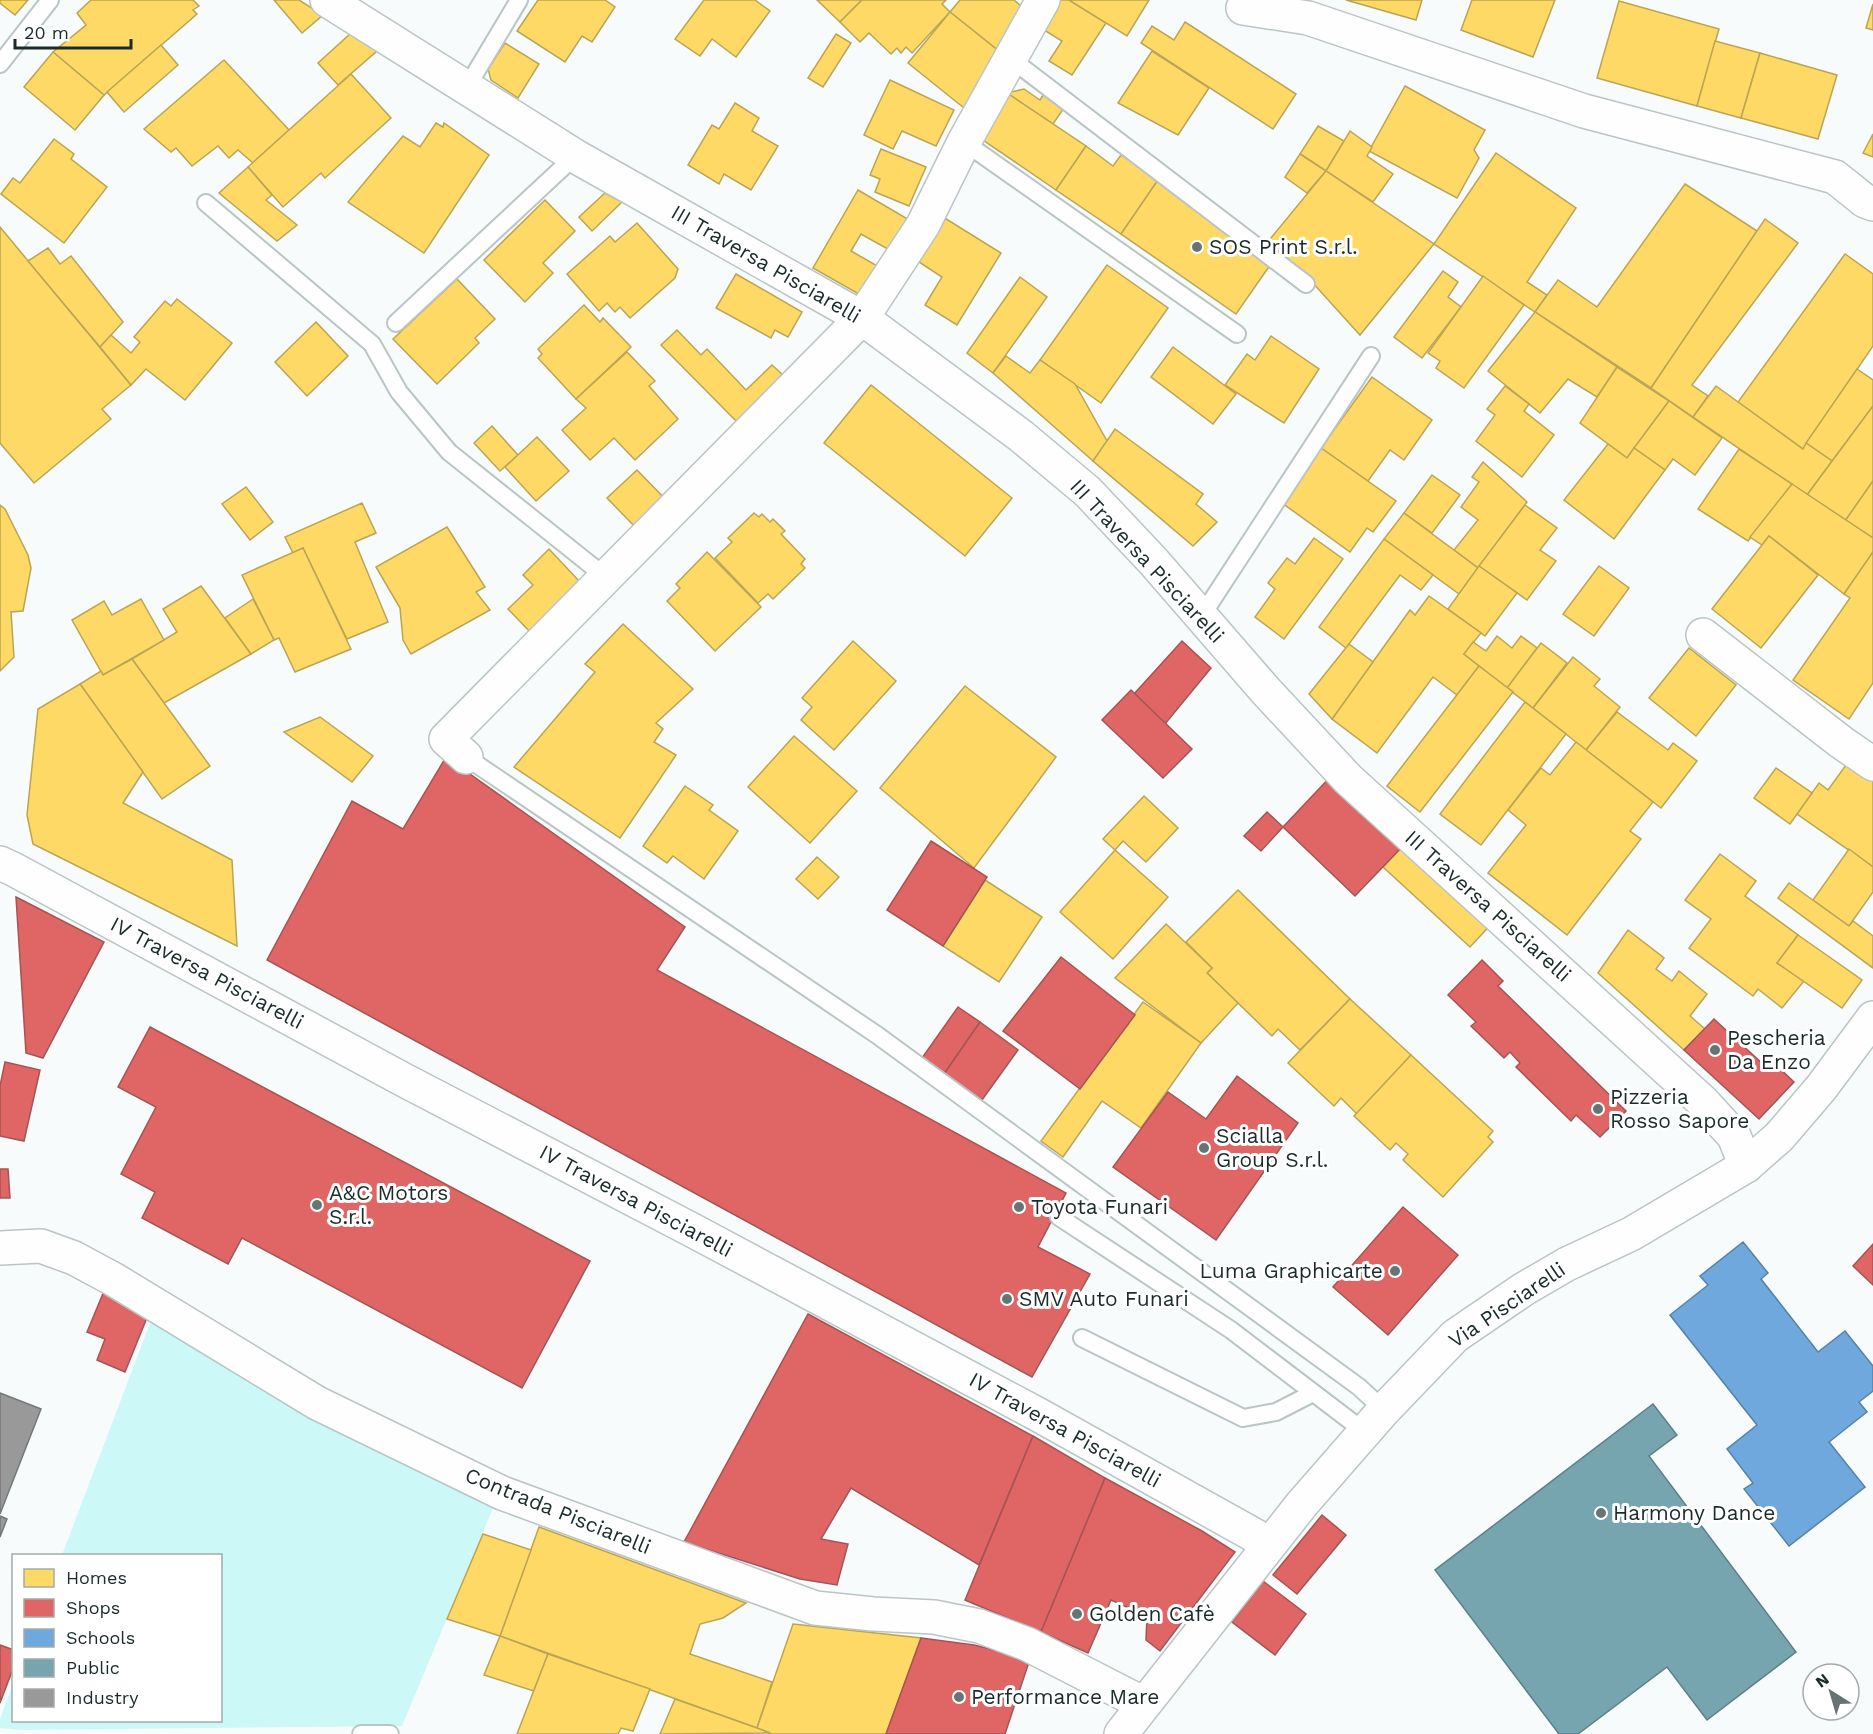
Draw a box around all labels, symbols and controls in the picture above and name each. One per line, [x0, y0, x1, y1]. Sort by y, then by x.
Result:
scale bar [15, 12, 130, 50]
text: 20 m [24, 22, 69, 43]
street label: III Traversa Pisciarelli [667, 199, 865, 328]
place label: SOS Print S.r.l. [1209, 234, 1358, 259]
marker: SOS Print S.r.l. [1190, 240, 1204, 254]
street label: III Traversa Pisciarelli [1065, 474, 1230, 648]
street label: III Traversa Pisciarelli [1400, 825, 1576, 987]
street label: IV Traversa Pisciarelli [106, 911, 308, 1034]
place label: Pescheria Da Enzo [1727, 1025, 1826, 1074]
marker: Pescheria Da Enzo [1708, 1043, 1722, 1057]
place label: Pizzeria Rosso Sapore [1610, 1084, 1749, 1133]
marker: Pizzeria Rosso Sapore [1591, 1102, 1605, 1116]
place label: Scialla Group S.r.l. [1216, 1123, 1328, 1172]
street label: IV Traversa Pisciarelli [535, 1139, 737, 1262]
marker: Scialla Group S.r.l. [1197, 1141, 1211, 1155]
place label: A&C Motors S.r.l. [329, 1180, 448, 1229]
place label: Toyota Funari [1031, 1194, 1168, 1219]
marker: A&C Motors S.r.l. [310, 1198, 324, 1212]
marker: Toyota Funari [1012, 1200, 1026, 1214]
street label: Via Pisciarelli [1444, 1256, 1570, 1353]
place label: Luma Graphicarte [1200, 1258, 1383, 1283]
marker: Luma Graphicarte [1388, 1264, 1402, 1278]
place label: SMV Auto Funari [1019, 1286, 1189, 1311]
marker: SMV Auto Funari [1000, 1292, 1014, 1306]
street label: IV Traversa Pisciarelli [965, 1367, 1165, 1493]
street label: Contrada Pisciarelli [462, 1462, 655, 1559]
place label: Harmony Dance [1613, 1500, 1775, 1525]
marker: Harmony Dance [1594, 1506, 1608, 1520]
legend [12, 1554, 222, 1722]
text: Homes [66, 1567, 127, 1588]
text: Shops [66, 1597, 120, 1618]
place label: Golden Cafè [1089, 1601, 1215, 1626]
marker: Golden Cafè [1070, 1607, 1084, 1621]
text: Schools [66, 1627, 135, 1648]
text: Public [66, 1657, 120, 1678]
north arrow [1801, 1662, 1861, 1722]
text: N [1812, 1669, 1833, 1692]
place label: Performance Mare [971, 1684, 1159, 1709]
text: Industry [66, 1687, 139, 1708]
marker: Performance Mare [952, 1690, 966, 1704]

